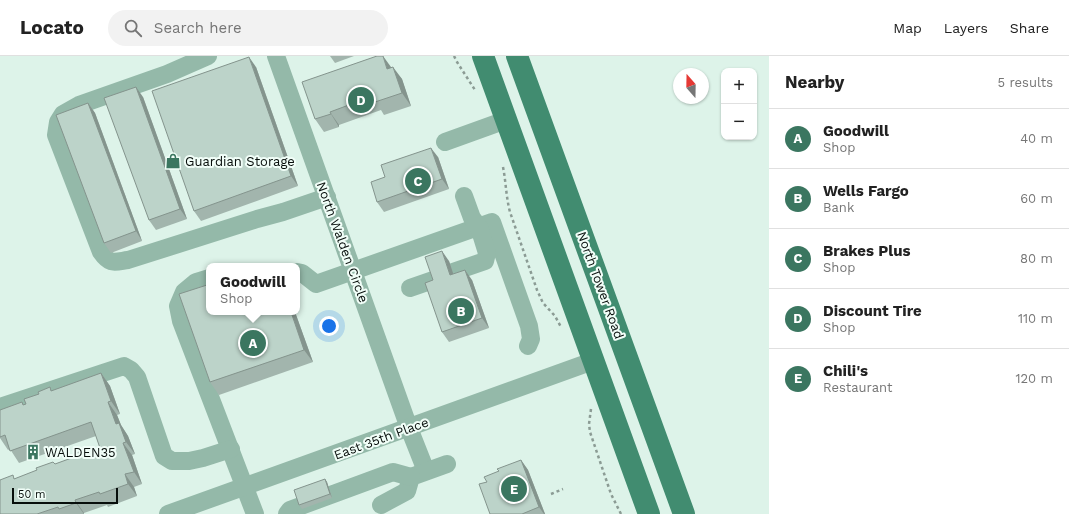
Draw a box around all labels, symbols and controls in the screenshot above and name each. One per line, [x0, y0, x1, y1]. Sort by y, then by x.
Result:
search box [108, 10, 388, 46]
text: Locato [20, 16, 84, 39]
icon: search [122, 17, 144, 39]
text: Search here [154, 19, 242, 37]
text: Map [893, 20, 922, 36]
text: Layers [944, 20, 988, 36]
text: Share [1010, 20, 1049, 36]
north arrow [673, 68, 709, 104]
map controls [721, 68, 757, 140]
button: + [721, 68, 757, 104]
text: Nearby [785, 72, 844, 92]
text: 5 results [998, 75, 1053, 90]
pin: D [348, 85, 374, 115]
button: − [721, 104, 757, 140]
text: Goodwill [823, 122, 889, 140]
text: A [794, 131, 802, 146]
text: 40 m [1020, 131, 1053, 146]
text: Shop [823, 140, 855, 155]
shop icon: Guardian Storage [164, 152, 182, 170]
place label: Guardian Storage [185, 154, 295, 169]
pin: C [405, 166, 431, 196]
street label: North Walden Circle [314, 180, 371, 305]
text: Wells Fargo [823, 182, 909, 200]
text: B [794, 191, 802, 206]
text: 60 m [1020, 191, 1053, 206]
text: Bank [823, 200, 854, 215]
street label: North Tower Road [574, 229, 627, 341]
text: Brakes Plus [823, 242, 910, 260]
text: C [794, 251, 802, 266]
text: 80 m [1020, 251, 1053, 266]
text: Shop [823, 260, 855, 275]
popup [206, 263, 300, 315]
text: Goodwill [220, 273, 286, 291]
text: Shop [220, 291, 252, 306]
pin: B [448, 296, 474, 326]
text: Discount Tire [823, 302, 922, 320]
text: D [793, 311, 803, 326]
text: 110 m [1018, 311, 1053, 326]
your location [319, 316, 339, 336]
text: Shop [823, 320, 855, 335]
pin: A [240, 328, 266, 358]
text: Chili's [823, 362, 868, 380]
text: E [794, 371, 802, 386]
text: 120 m [1015, 371, 1053, 386]
text: Restaurant [823, 380, 893, 395]
street label: East 35th Place [332, 414, 430, 463]
building icon: WALDEN35 [24, 443, 42, 461]
place label: WALDEN35 [45, 445, 116, 460]
pin: E [501, 474, 527, 504]
scale bar [12, 486, 118, 505]
text: 50 m [18, 488, 45, 501]

